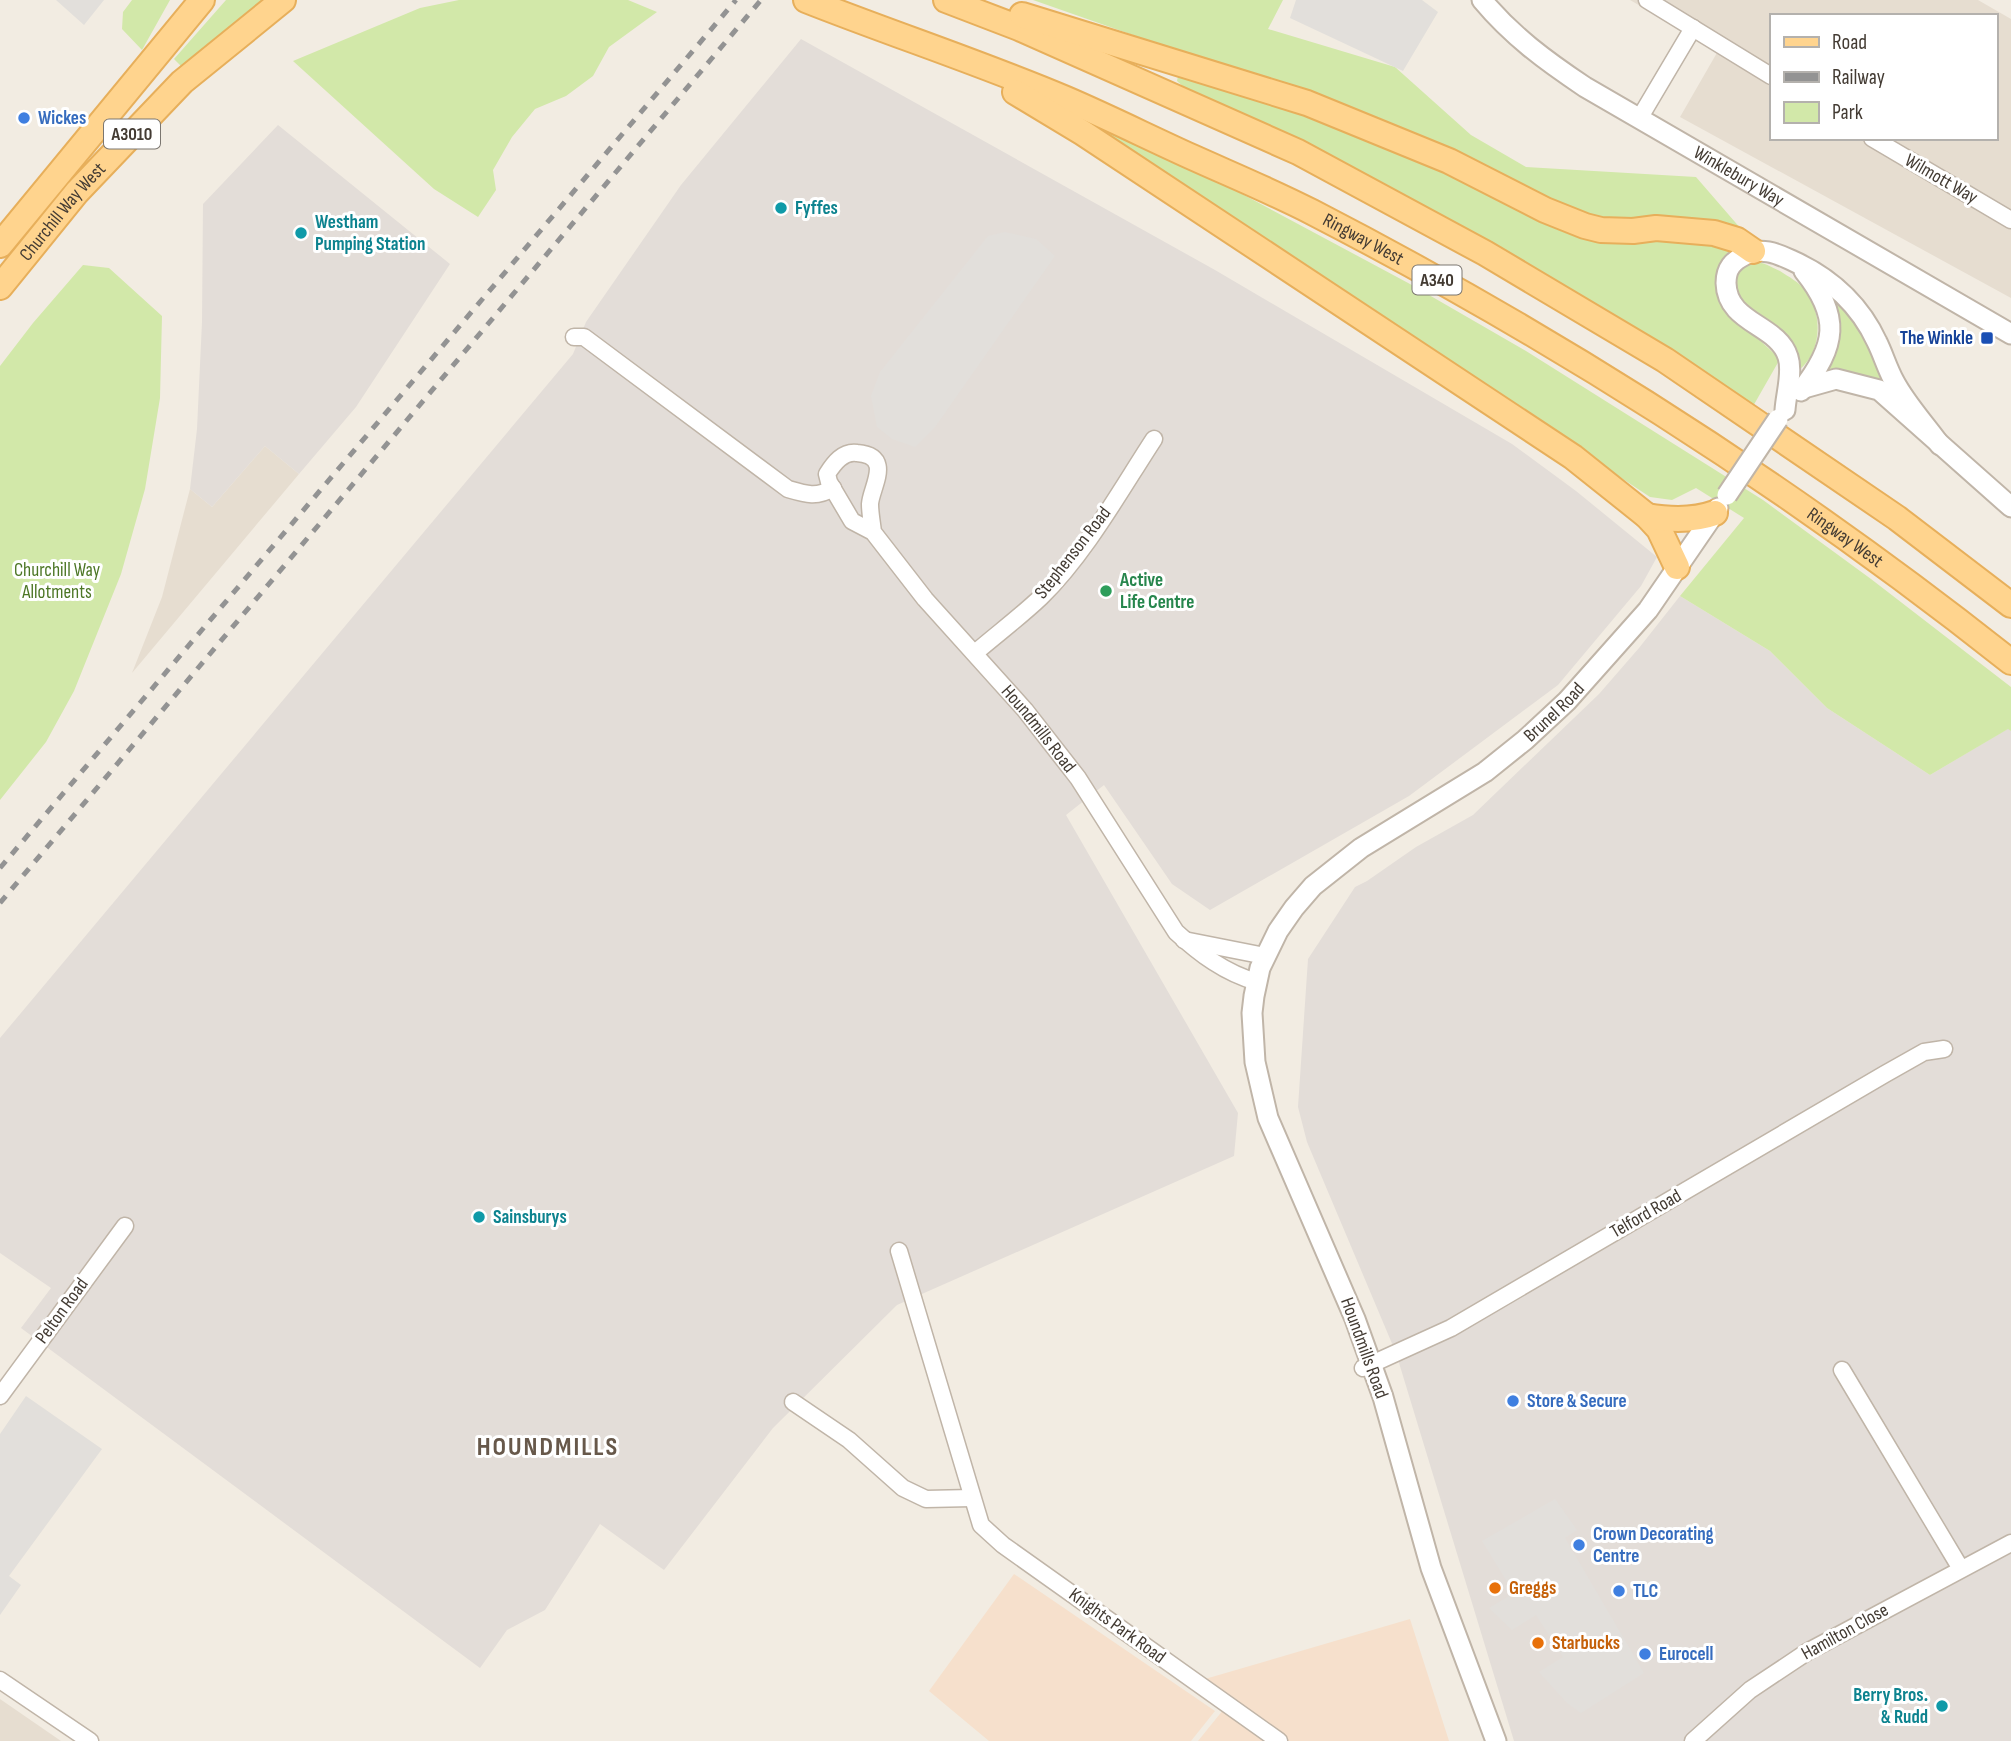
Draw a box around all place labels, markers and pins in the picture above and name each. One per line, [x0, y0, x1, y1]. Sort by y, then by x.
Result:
place label: Wickes [38, 107, 86, 130]
marker: Wickes [16, 110, 32, 126]
place label: Fyffes [795, 197, 838, 220]
marker: Fyffes [773, 200, 789, 216]
place label: Westham Pumping Station [315, 211, 425, 256]
marker: Westham Pumping Station [293, 225, 309, 241]
place label: The Winkle [1900, 327, 1973, 350]
marker: The Winkle [1979, 330, 1995, 346]
place label: Active Life Centre [1119, 569, 1194, 614]
marker: Active Life Centre [1098, 583, 1114, 599]
place label: Sainsburys [493, 1206, 567, 1229]
marker: Sainsburys [471, 1209, 487, 1225]
place label: Store & Secure [1527, 1390, 1627, 1413]
marker: Store & Secure [1505, 1393, 1521, 1409]
place label: Crown Decorating Centre [1593, 1523, 1714, 1568]
marker: Crown Decorating Centre [1571, 1537, 1587, 1553]
place label: Greggs [1509, 1577, 1556, 1600]
marker: Greggs [1487, 1580, 1503, 1596]
place label: TLC [1633, 1580, 1658, 1603]
marker: TLC [1611, 1583, 1627, 1599]
place label: Starbucks [1552, 1632, 1620, 1655]
marker: Starbucks [1530, 1635, 1546, 1651]
place label: Eurocell [1659, 1643, 1713, 1666]
marker: Eurocell [1637, 1646, 1653, 1662]
place label: Berry Bros. & Rudd [1853, 1684, 1928, 1729]
marker: Berry Bros. & Rudd [1934, 1698, 1950, 1714]

